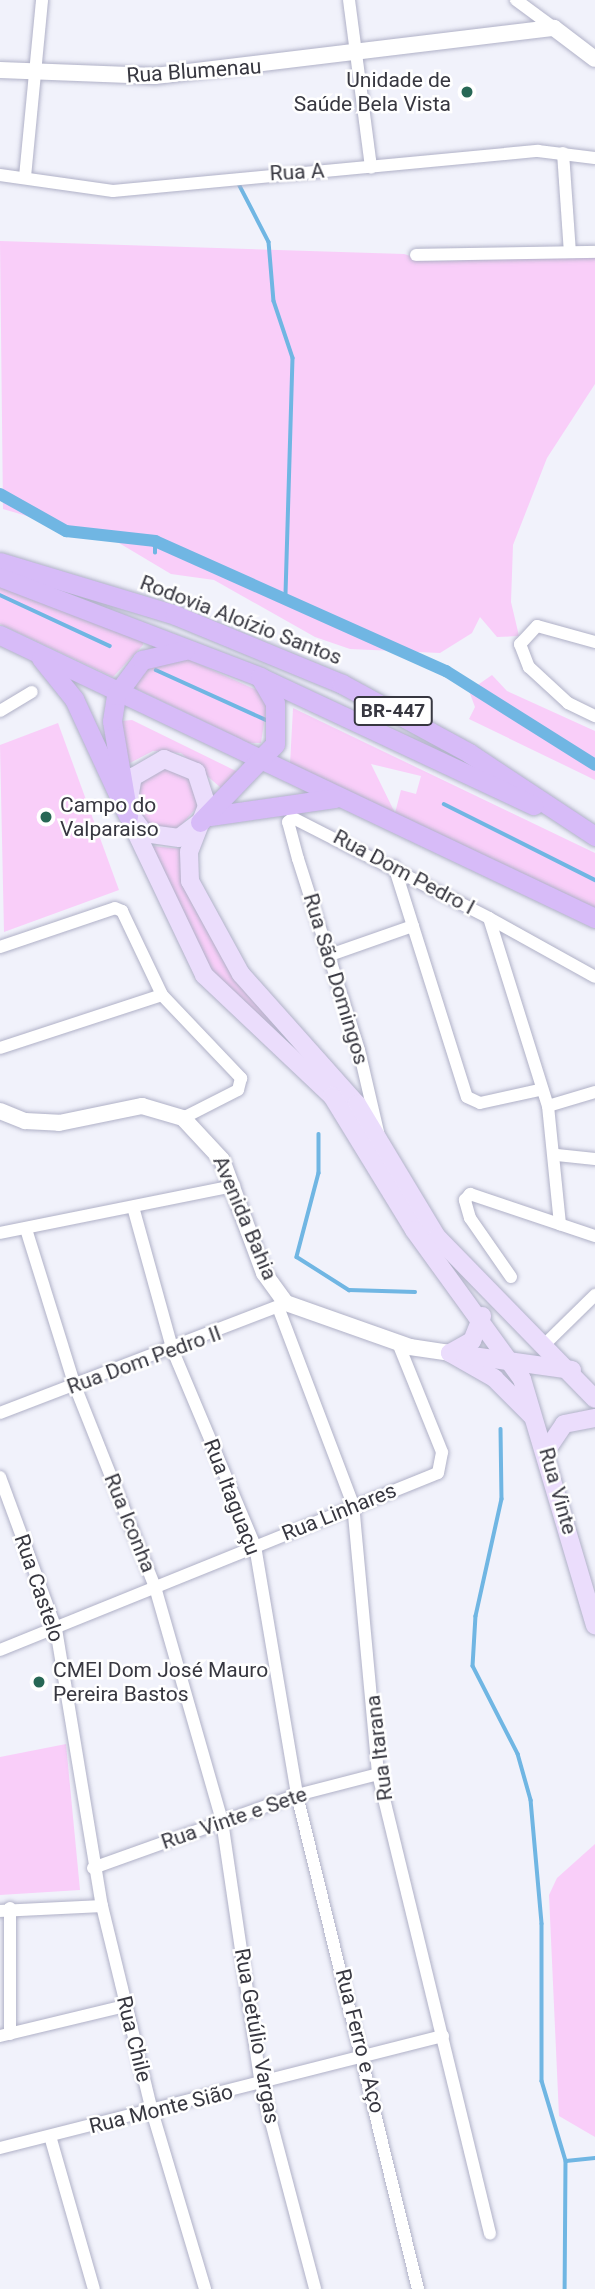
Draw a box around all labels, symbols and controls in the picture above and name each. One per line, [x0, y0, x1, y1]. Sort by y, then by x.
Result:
street label: Rua Blumenau [126, 54, 262, 88]
place label: Unidade de Saúde Bela Vista [294, 67, 451, 117]
marker: Unidade de Saúde Bela Vista [457, 82, 477, 102]
street label: Rua A [269, 158, 325, 186]
street label: Rodovia Aloízio Santos [137, 570, 345, 670]
road number: BR-447 [353, 696, 433, 726]
place label: Campo do Valparaiso [60, 792, 159, 842]
marker: Campo do Valparaiso [38, 809, 54, 825]
street label: Rua Dom Pedro I [329, 824, 479, 920]
street label: Rua São Domingos [298, 890, 374, 1068]
street label: Avenida Bahia [208, 1152, 282, 1284]
street label: Rua Dom Pedro II [64, 1320, 224, 1400]
street label: Rua Itaguaçu [198, 1435, 266, 1559]
street label: Rua Vinte [534, 1445, 582, 1537]
street label: Rua Iconha [99, 1470, 161, 1576]
street label: Rua Linhares [278, 1478, 400, 1546]
street label: Rua Castelo [9, 1531, 69, 1645]
place label: CMEI Dom José Mauro Pereira Bastos [53, 1657, 268, 1707]
marker: CMEI Dom José Mauro Pereira Bastos [31, 1674, 47, 1690]
street label: Rua Itarana [360, 1694, 398, 1802]
street label: Rua Vinte e Sete [158, 1781, 310, 1855]
street label: Rua Getúlio Vargas [229, 1946, 285, 2126]
street label: Rua Ferro e Aço [330, 1966, 390, 2116]
street label: Rua Chile [111, 1993, 157, 2085]
street label: Rua Monte Sião [87, 2079, 235, 2139]

